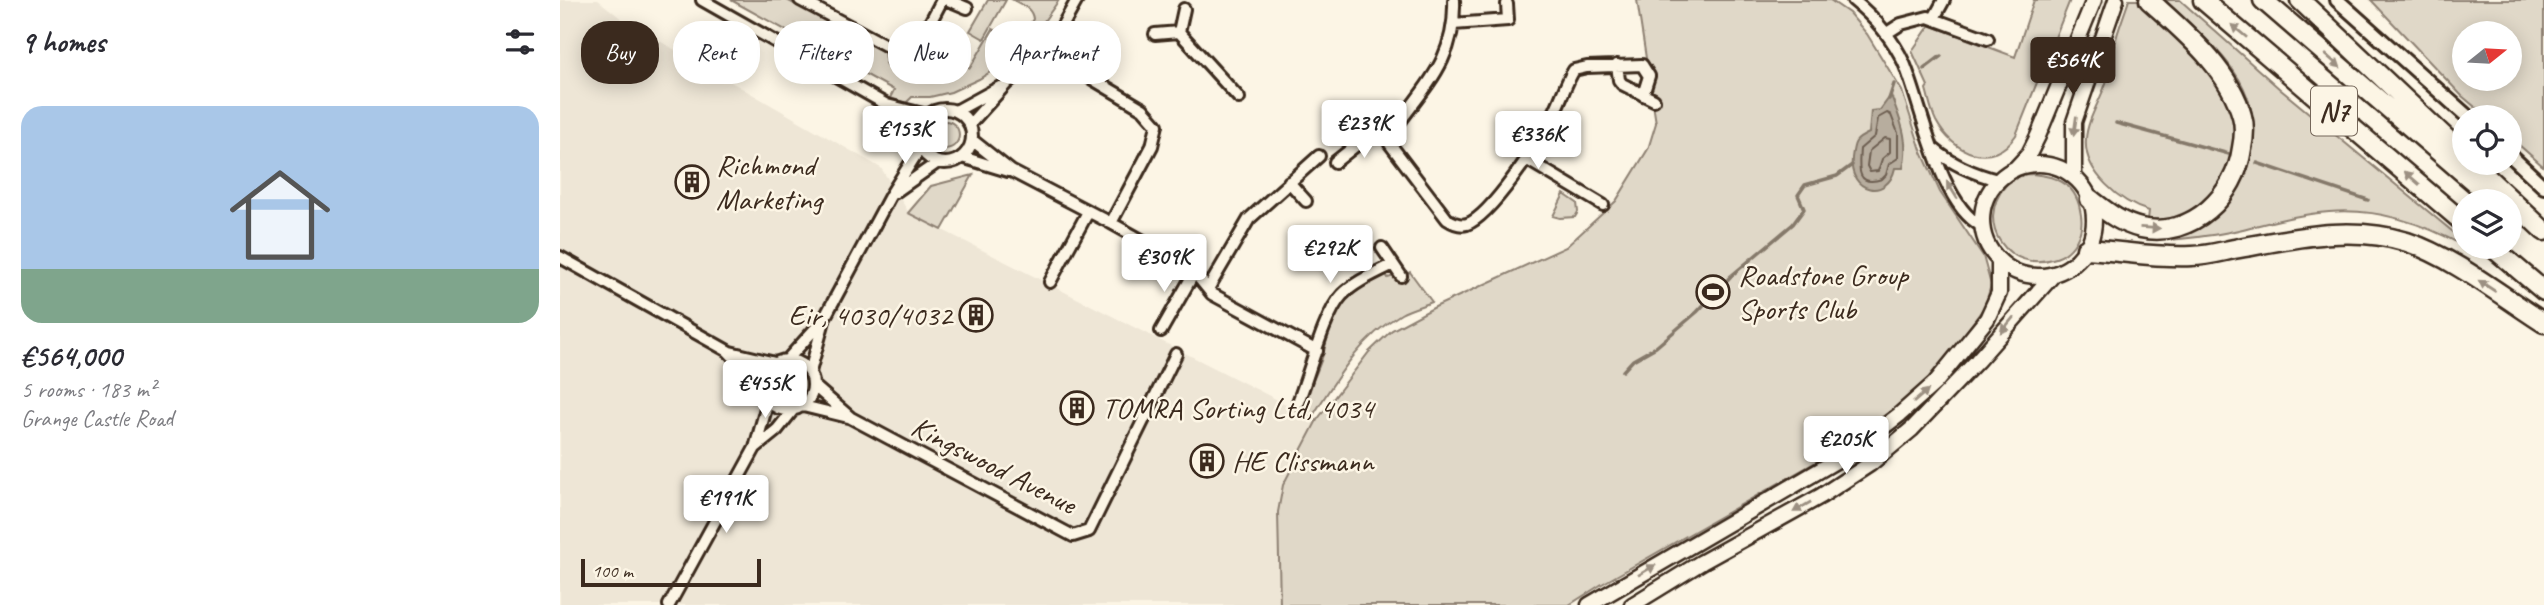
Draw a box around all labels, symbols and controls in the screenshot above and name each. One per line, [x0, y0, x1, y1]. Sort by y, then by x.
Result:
chip: Buy [581, 21, 659, 84]
chip: Rent [673, 21, 760, 84]
chip: Filters [774, 21, 874, 84]
chip: New [888, 21, 971, 84]
chip: Apartment [985, 21, 1121, 84]
north arrow [2452, 21, 2522, 91]
map controls [2452, 21, 2522, 259]
text: 9 homes [21, 23, 105, 61]
icon: filters [501, 23, 539, 61]
one-way arrow [2230, 23, 2248, 39]
pin: €564K [2024, 38, 2122, 97]
text: €564K [2046, 45, 2100, 74]
one-way arrow [2324, 53, 2342, 69]
road number: N7 [2311, 86, 2357, 136]
pin: €239K [1315, 100, 1413, 160]
button: locate [2452, 105, 2522, 175]
pin: €153K [856, 106, 954, 166]
text: €239K [1338, 108, 1390, 137]
pin: €336K [1489, 111, 1587, 171]
text: €153K [879, 114, 931, 143]
one-way arrow [2069, 115, 2080, 137]
text: €336K [1511, 119, 1565, 148]
place label: Richmond Marketing [716, 146, 824, 218]
icon: home [217, 152, 343, 278]
building icon: Richmond Marketing [673, 163, 711, 201]
one-way arrow [2404, 171, 2421, 186]
one-way arrow [1945, 181, 1958, 200]
button: layers [2452, 189, 2522, 259]
one-way arrow [2139, 222, 2161, 233]
pin: €292K [1281, 226, 1379, 285]
text: €292K [1304, 233, 1356, 262]
pin: €309K [1115, 234, 1213, 294]
text: €309K [1138, 242, 1190, 271]
place label: Roadstone Group Sports Club [1738, 256, 1910, 328]
sports icon: Roadstone Group Sports Club [1694, 273, 1732, 311]
one-way arrow [2477, 280, 2496, 293]
place label: Eir, 4030/4032 [789, 296, 954, 334]
building icon: Eir, 4030/4032 [957, 296, 995, 334]
one-way arrow [2000, 317, 2015, 334]
text: €564,000 [21, 337, 122, 375]
pin: €455K [716, 360, 814, 420]
text: €455K [739, 368, 791, 397]
text: 5 rooms · 183 m² [21, 375, 156, 404]
one-way arrow [1912, 388, 1930, 404]
building icon: TOMRA Sorting Ltd, 4034 [1058, 389, 1096, 427]
place label: TOMRA Sorting Ltd, 4034 [1102, 389, 1376, 427]
text: Grange Castle Road [21, 404, 173, 433]
street label: Kingswood Avenue [905, 407, 1085, 524]
pin: €205K [1797, 416, 1895, 476]
text: €205K [1820, 424, 1872, 453]
building icon: HE Clissmann [1188, 442, 1226, 480]
place label: HE Clissmann [1232, 442, 1375, 480]
pin: €191K [677, 476, 775, 535]
text: €191K [700, 483, 752, 512]
one-way arrow [1792, 501, 1811, 513]
scale bar [581, 556, 761, 588]
text: 100 m [592, 559, 633, 583]
one-way arrow [1637, 563, 1657, 576]

